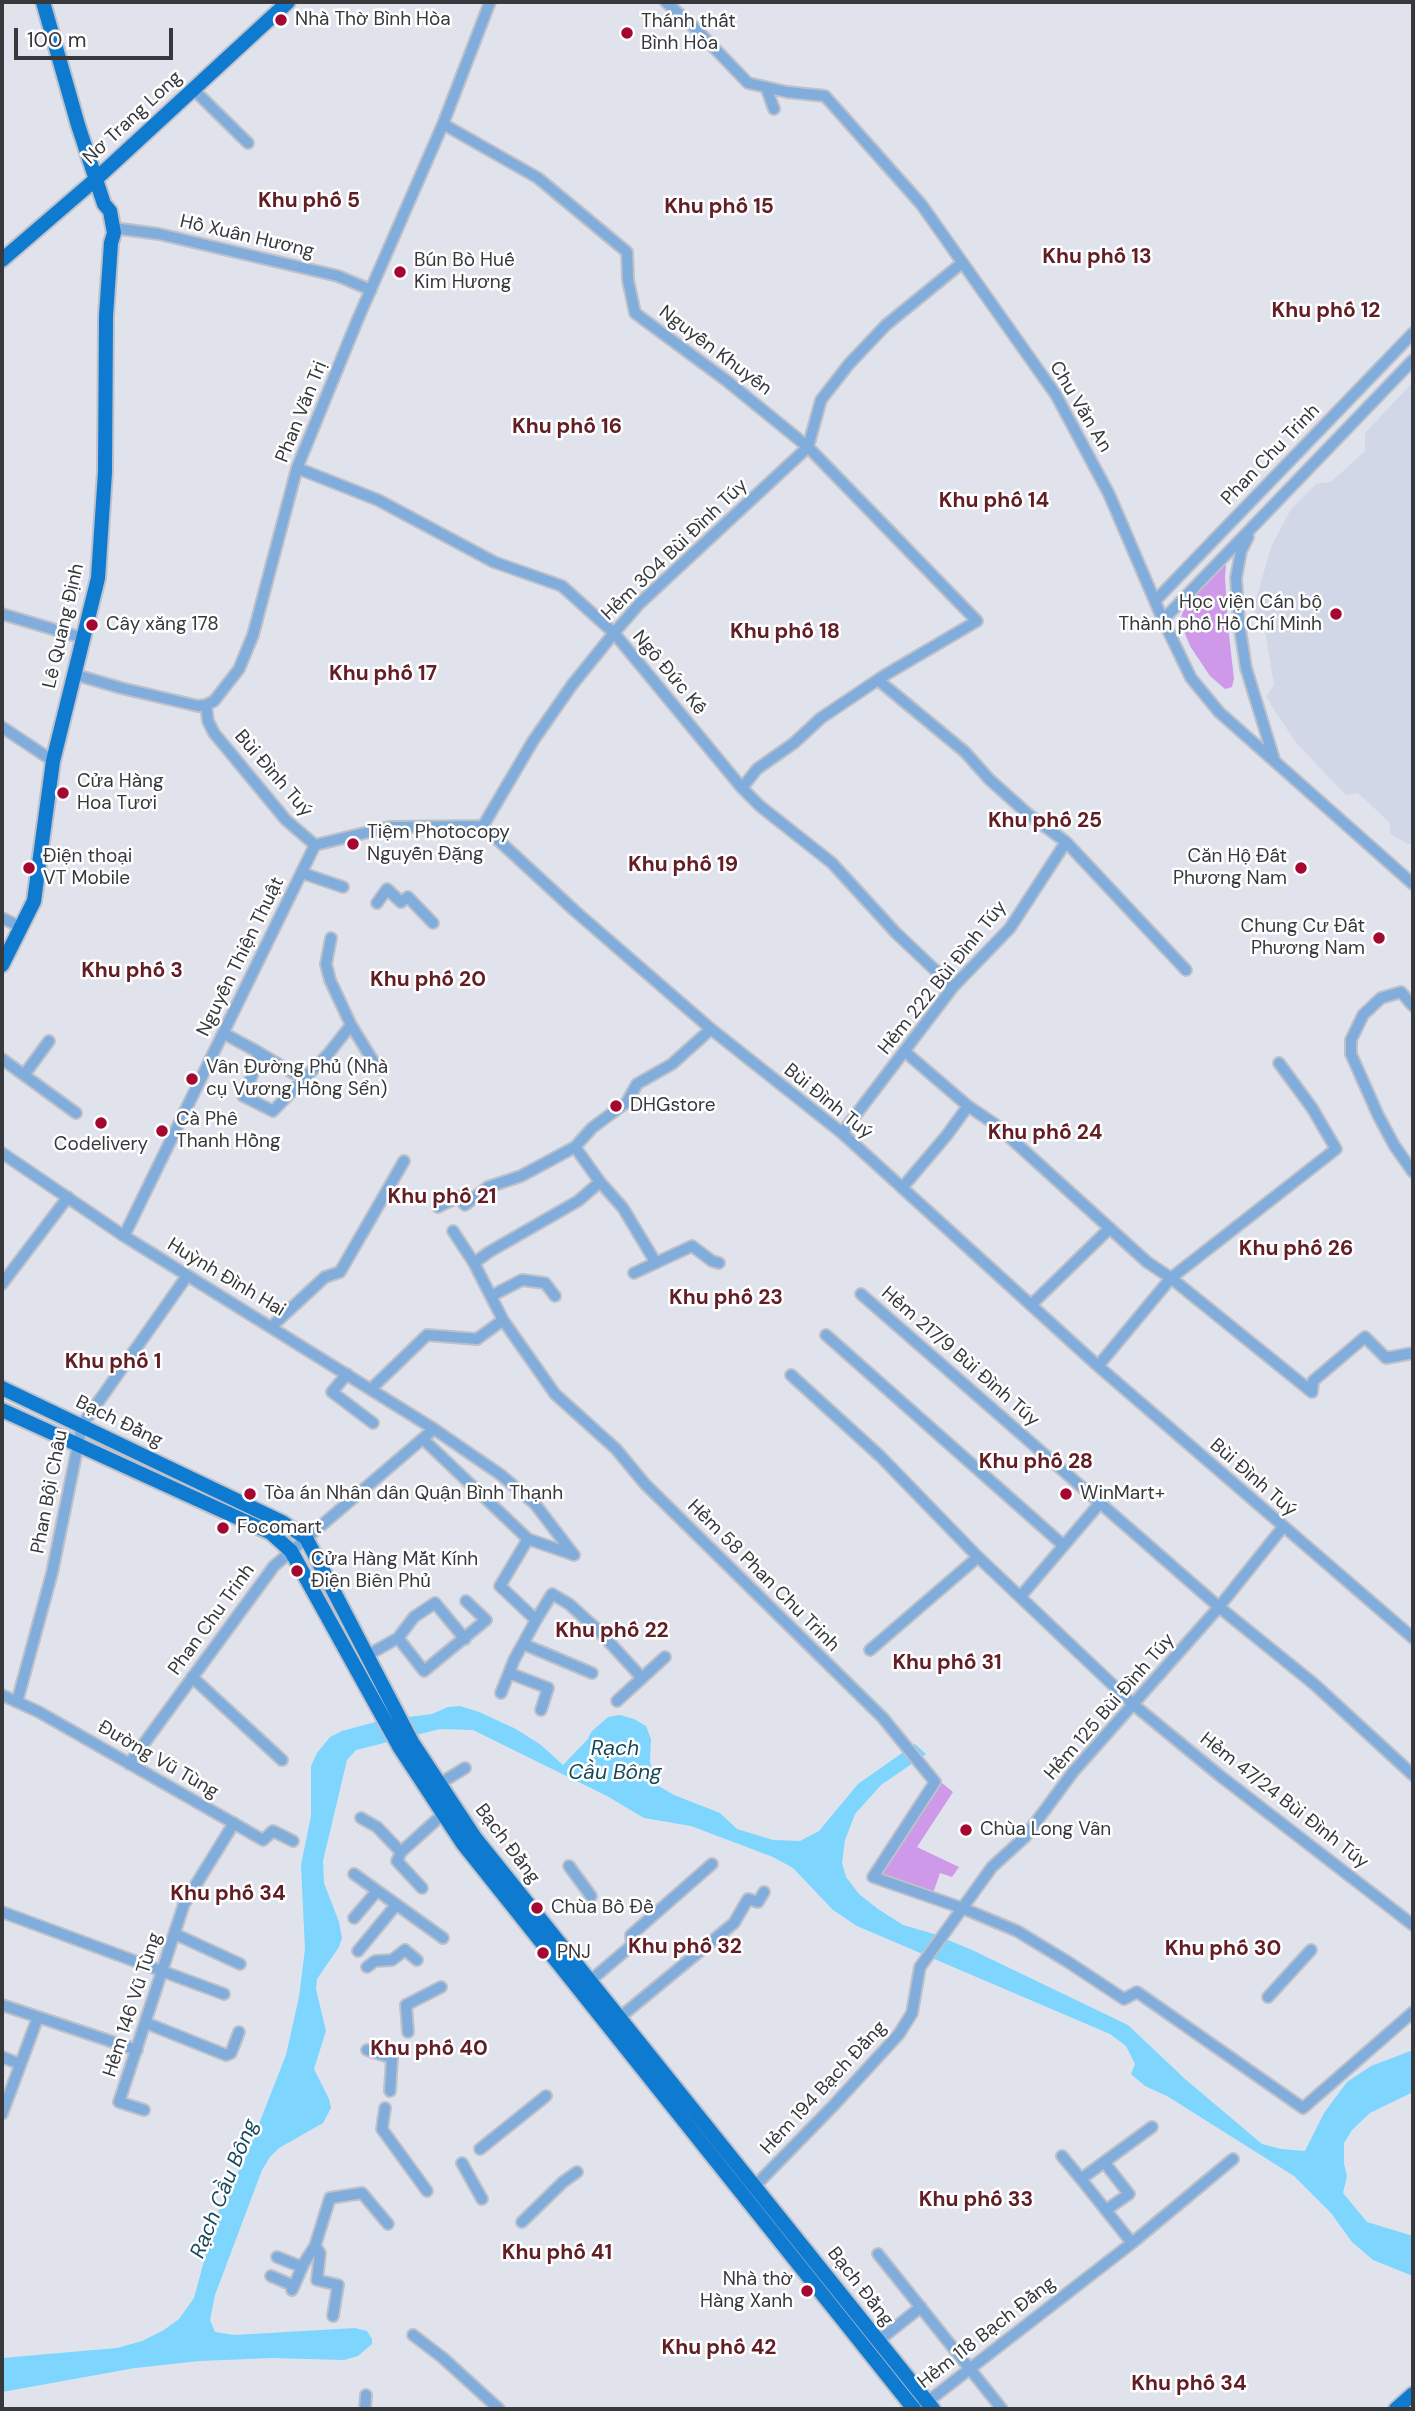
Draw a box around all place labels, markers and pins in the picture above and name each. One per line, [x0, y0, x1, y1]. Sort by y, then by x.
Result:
place label: Nhà Thờ Bình Hòa [295, 9, 451, 31]
place label: Thánh thất Bình Hòa [641, 11, 736, 55]
marker: Nhà Thờ Bình Hòa [273, 12, 289, 28]
marker: Thánh thất Bình Hòa [619, 25, 635, 41]
place label: Bún Bò Huế Kim Hương [414, 250, 515, 294]
marker: Bún Bò Huế Kim Hương [392, 264, 408, 280]
place label: Học viện Cán bộ Thành phố Hồ Chí Minh [1119, 592, 1322, 636]
marker: Học viện Cán bộ Thành phố Hồ Chí Minh [1328, 606, 1344, 622]
place label: Cây xăng 178 [106, 614, 219, 636]
marker: Cây xăng 178 [84, 617, 100, 633]
place label: Cửa Hàng Hoa Tươi [77, 771, 164, 815]
marker: Cửa Hàng Hoa Tươi [55, 785, 71, 801]
place label: Tiệm Photocopy Nguyễn Đặng [367, 822, 510, 866]
marker: Tiệm Photocopy Nguyễn Đặng [345, 836, 361, 852]
place label: Điện thoại VT Mobile [43, 846, 132, 890]
place label: Căn Hộ Đất Phương Nam [1173, 846, 1287, 890]
marker: Điện thoại VT Mobile [21, 860, 37, 876]
marker: Căn Hộ Đất Phương Nam [1293, 860, 1309, 876]
place label: Chung Cư Đất Phương Nam [1241, 916, 1365, 960]
marker: Chung Cư Đất Phương Nam [1371, 930, 1387, 946]
place label: Vân Đường Phủ (Nhà cụ Vương Hồng Sển) [206, 1057, 388, 1101]
marker: Vân Đường Phủ (Nhà cụ Vương Hồng Sển) [184, 1071, 200, 1087]
place label: DHGstore [630, 1095, 715, 1117]
marker: DHGstore [608, 1098, 624, 1114]
place label: Cà Phê Thanh Hồng [176, 1109, 281, 1153]
marker: Codelivery [93, 1115, 109, 1131]
marker: Cà Phê Thanh Hồng [154, 1123, 170, 1139]
place label: Codelivery [54, 1134, 148, 1156]
place label: Tòa án Nhân dân Quận Bình Thạnh [264, 1483, 563, 1505]
place label: WinMart+ [1080, 1483, 1165, 1505]
marker: Tòa án Nhân dân Quận Bình Thạnh [242, 1486, 258, 1502]
marker: WinMart+ [1058, 1486, 1074, 1502]
place label: Focomart [237, 1517, 322, 1539]
marker: Focomart [215, 1520, 231, 1536]
place label: Cửa Hàng Mắt Kính Điện Biên Phủ [311, 1549, 478, 1593]
marker: Cửa Hàng Mắt Kính Điện Biên Phủ [289, 1563, 305, 1579]
place label: Chùa Long Vân [980, 1819, 1111, 1841]
marker: Chùa Long Vân [958, 1822, 974, 1838]
place label: Chùa Bồ Đề [551, 1897, 654, 1919]
marker: Chùa Bồ Đề [529, 1900, 545, 1916]
place label: PNJ [557, 1942, 591, 1964]
marker: PNJ [535, 1945, 551, 1961]
place label: Nhà thờ Hàng Xanh [700, 2269, 793, 2313]
marker: Nhà thờ Hàng Xanh [799, 2283, 815, 2299]

